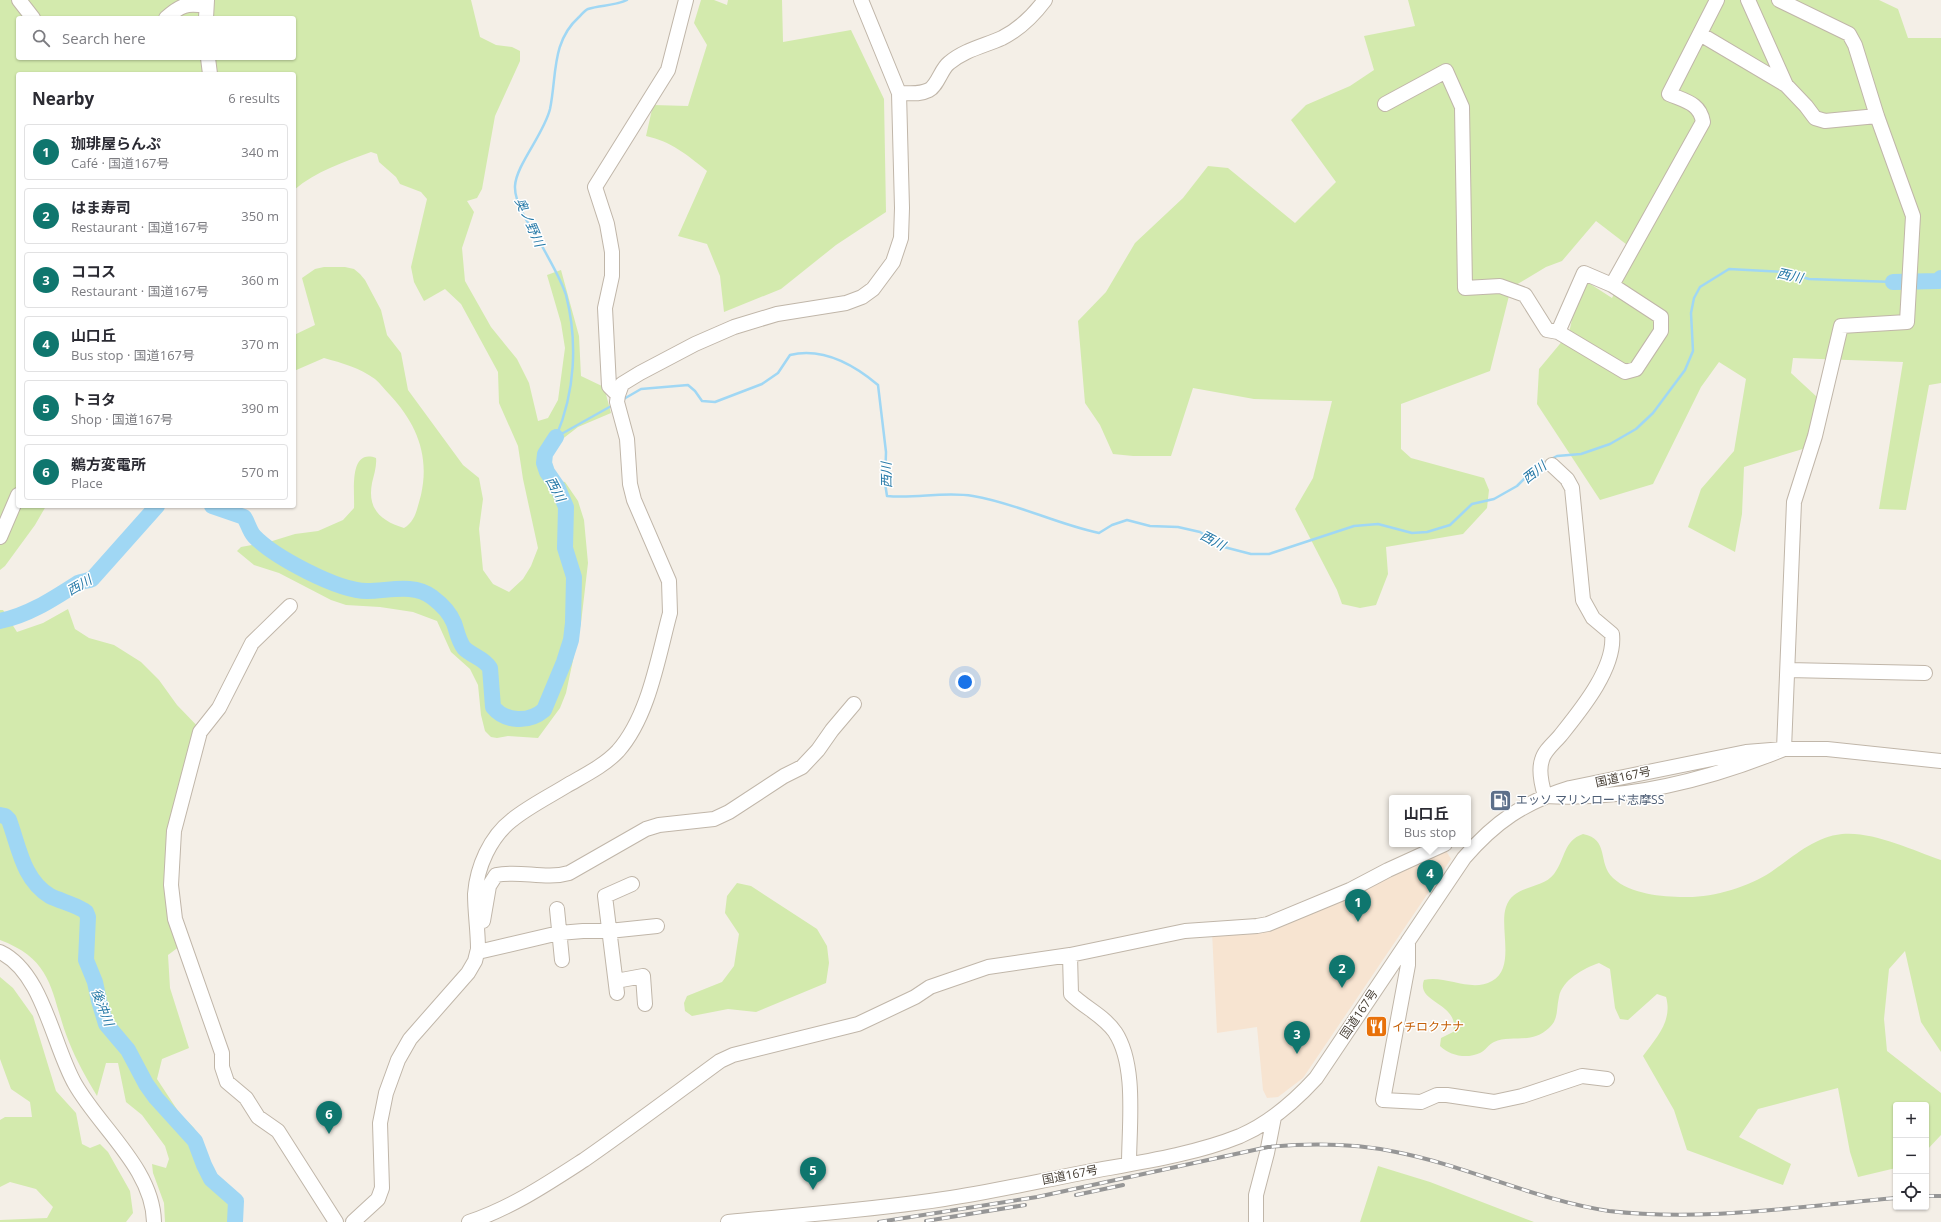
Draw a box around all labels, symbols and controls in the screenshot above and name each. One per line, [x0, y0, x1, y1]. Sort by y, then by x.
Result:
search box [16, 16, 296, 60]
icon: search [30, 27, 52, 49]
text: Search here [62, 28, 146, 48]
text: Nearby [32, 87, 94, 110]
text: 6 results [228, 89, 280, 107]
text: 珈琲屋らんぷ [71, 133, 161, 153]
text: 1 [42, 143, 50, 161]
text: 340 m [241, 143, 279, 161]
text: Café · 国道167号 [71, 154, 170, 172]
water label: 奥ノ野川 [511, 195, 550, 251]
text: はま寿司 [71, 197, 131, 217]
text: 2 [42, 207, 50, 225]
text: 350 m [241, 207, 279, 225]
text: Restaurant · 国道167号 [71, 218, 209, 236]
text: ココス [71, 261, 116, 281]
water label: 西川 [1775, 263, 1807, 287]
text: 3 [42, 271, 50, 289]
text: 360 m [241, 271, 279, 289]
text: Restaurant · 国道167号 [71, 282, 209, 300]
text: 山口丘 [71, 325, 116, 345]
text: 4 [42, 335, 50, 353]
text: 370 m [241, 335, 279, 353]
text: Bus stop · 国道167号 [71, 346, 195, 364]
text: トヨタ [71, 389, 116, 409]
text: 5 [42, 399, 50, 417]
text: 390 m [241, 399, 279, 417]
text: Shop · 国道167号 [71, 410, 173, 428]
text: 鵜方変電所 [71, 454, 146, 474]
water label: 西川 [1518, 456, 1551, 487]
water label: 西川 [877, 460, 895, 488]
text: 6 [42, 463, 50, 481]
text: 570 m [241, 463, 279, 481]
water label: 西川 [542, 473, 571, 506]
text: Place [71, 474, 103, 492]
water label: 西川 [1197, 526, 1230, 555]
water label: 西川 [63, 570, 96, 599]
your location [955, 672, 975, 692]
street label: 国道167号 [1593, 762, 1652, 791]
fuel station icon: エッソ マリンロード志摩SS [1487, 787, 1513, 813]
place label: エッソ マリンロード志摩SS [1516, 791, 1664, 808]
popup [1389, 795, 1471, 847]
text: 山口丘 [1404, 803, 1449, 823]
text: Bus stop [1404, 823, 1456, 841]
pin: 4 [1417, 860, 1443, 893]
pin: 1 [1345, 889, 1371, 922]
pin: 2 [1329, 955, 1355, 988]
water label: 後沖川 [88, 986, 119, 1030]
street label: 国道167号 [1336, 986, 1381, 1042]
restaurant icon: イチロクナナ [1364, 1014, 1390, 1040]
place label: イチロクナナ [1392, 1018, 1464, 1035]
pin: 3 [1284, 1021, 1310, 1054]
pin: 6 [316, 1101, 342, 1134]
map controls [1893, 1102, 1929, 1210]
button: + [1893, 1102, 1929, 1138]
button: − [1893, 1138, 1929, 1174]
pin: 5 [800, 1157, 826, 1190]
street label: 国道167号 [1041, 1161, 1099, 1188]
button: locate [1893, 1174, 1929, 1210]

